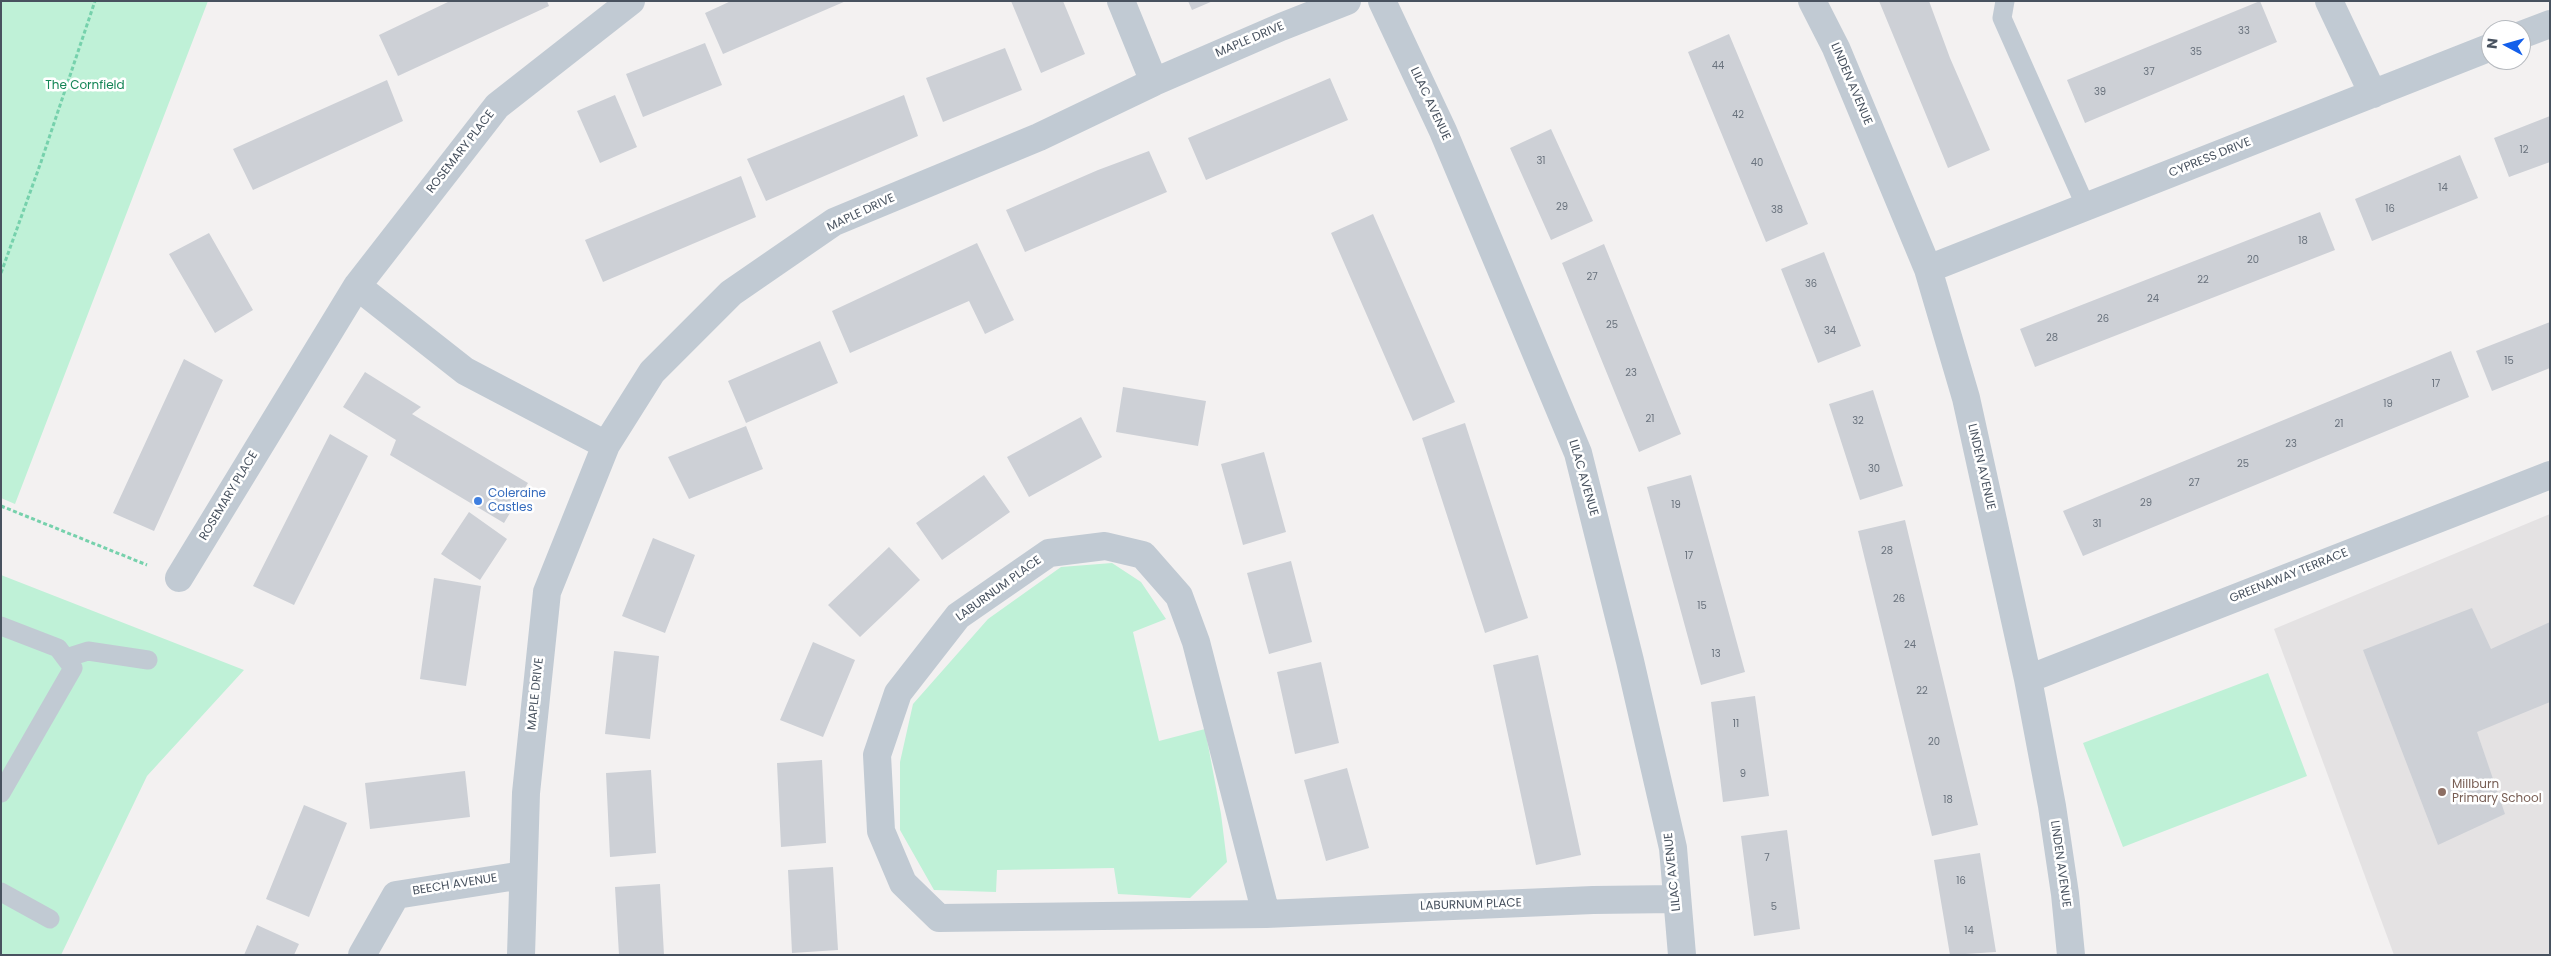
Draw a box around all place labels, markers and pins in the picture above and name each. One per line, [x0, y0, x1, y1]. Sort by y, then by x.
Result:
place label: Coleraine Castles [488, 487, 546, 515]
marker: Coleraine Castles [472, 495, 484, 507]
place label: Millburn Primary School [2452, 778, 2542, 806]
marker: Millburn Primary School [2436, 786, 2448, 798]

